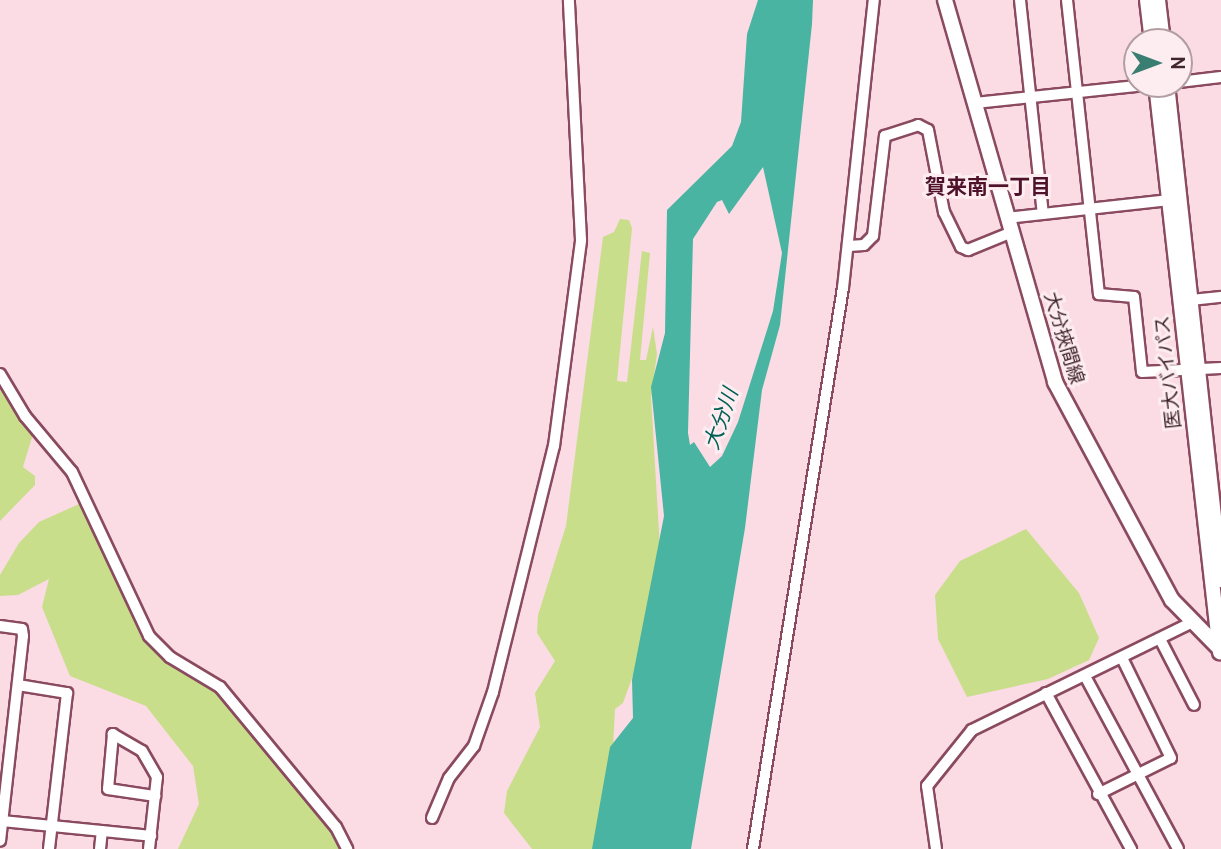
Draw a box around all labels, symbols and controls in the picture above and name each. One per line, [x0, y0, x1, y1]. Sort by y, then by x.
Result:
north arrow [1123, 28, 1193, 98]
text: N [1166, 56, 1189, 70]
district label: 賀来南一丁目 [925, 174, 1051, 200]
street label: 大分挾間線 [1039, 289, 1089, 387]
street label: 医大バイパス [1151, 314, 1185, 430]
water label: 大分川 [699, 385, 743, 453]

